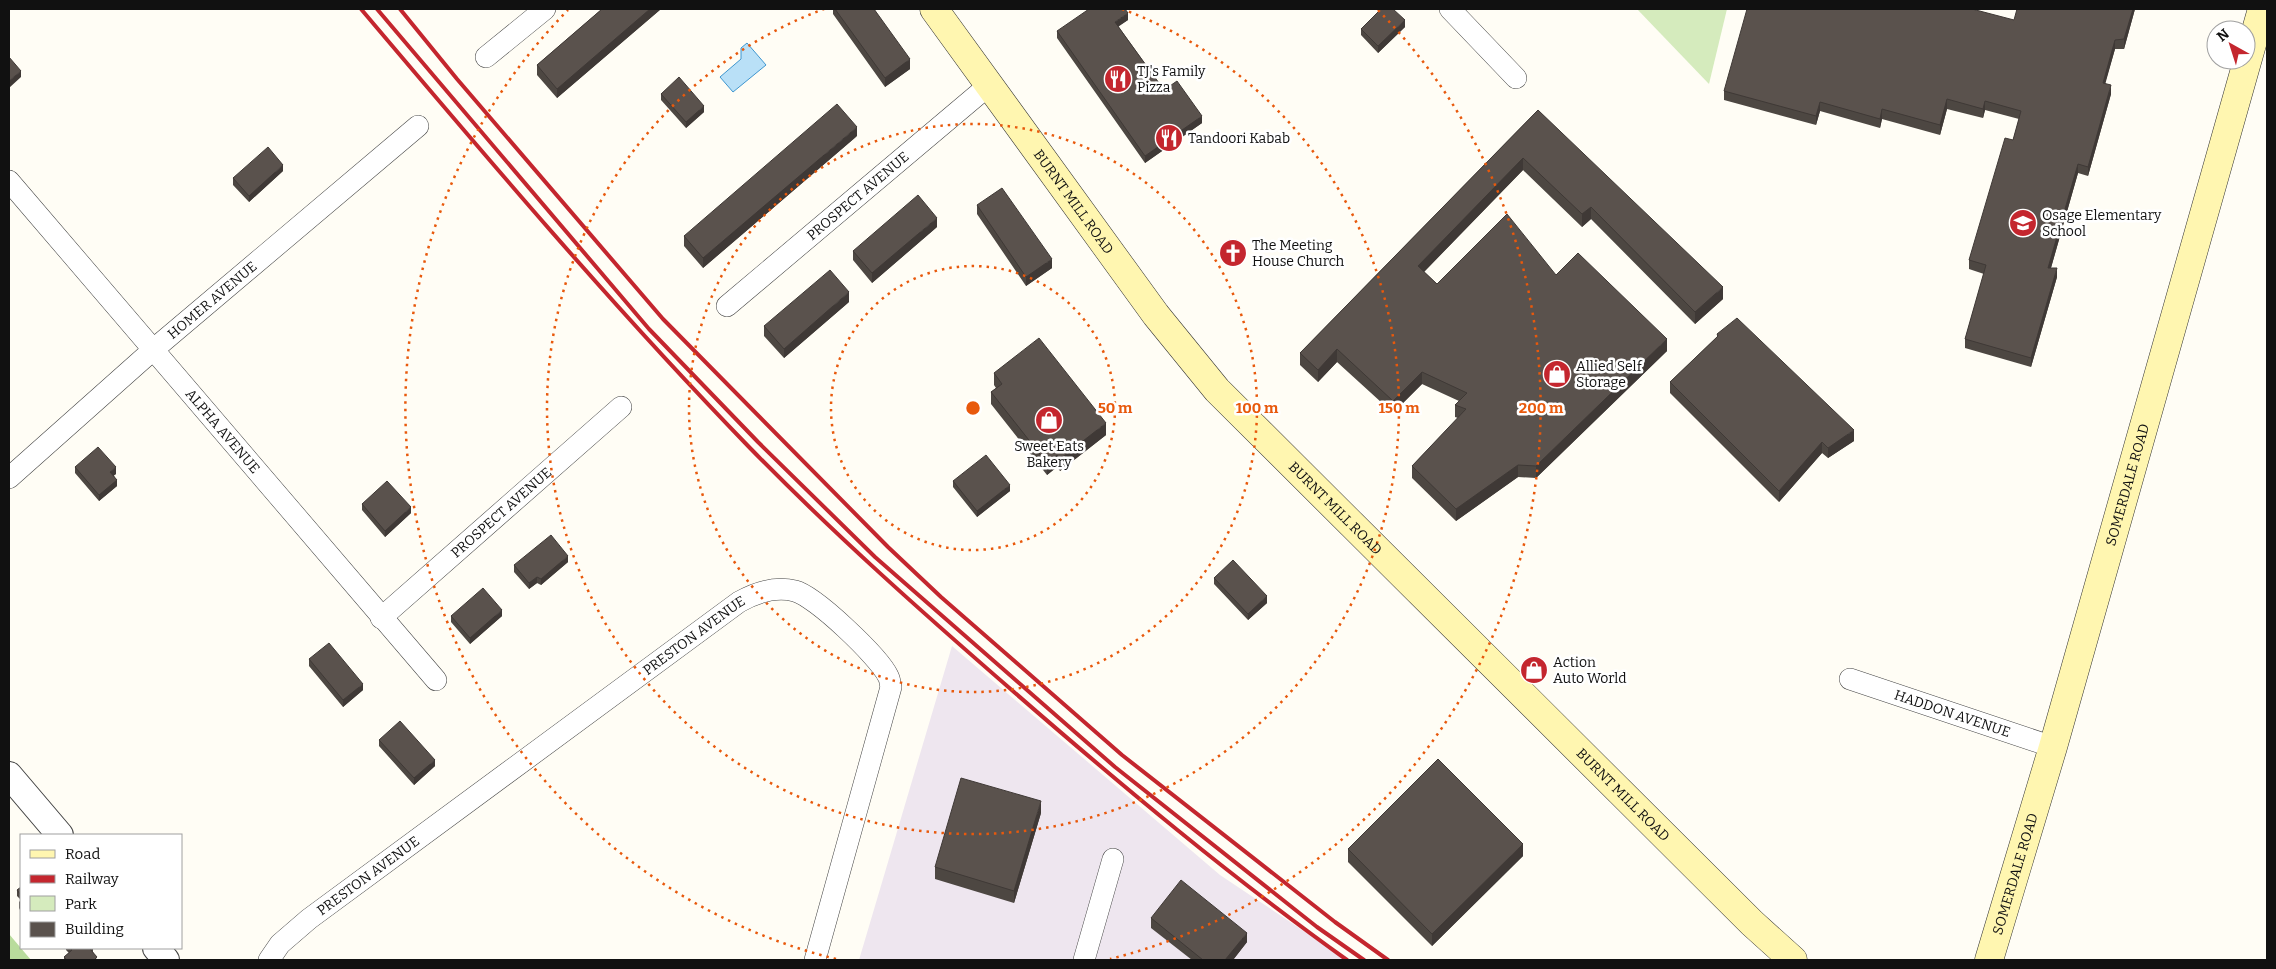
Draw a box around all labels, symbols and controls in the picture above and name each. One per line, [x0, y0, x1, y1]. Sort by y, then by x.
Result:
north arrow [2206, 20, 2256, 70]
text: N [2214, 25, 2233, 45]
place label: TJ's Family Pizza [1137, 63, 1206, 96]
restaurant icon: TJ's Family Pizza [1103, 64, 1133, 94]
restaurant icon: Tandoori Kabab [1154, 123, 1184, 153]
place label: Tandoori Kabab [1188, 130, 1290, 147]
street label: BURNT MILL ROAD [1030, 146, 1117, 257]
street label: PROSPECT AVENUE [804, 148, 913, 244]
place label: Osage Elementary School [2042, 207, 2162, 240]
school or university icon: Osage Elementary School [2008, 208, 2038, 238]
place label: The Meeting House Church [1252, 237, 1345, 270]
church icon: The Meeting House Church [1218, 238, 1248, 268]
street label: HOMER AVENUE [164, 258, 260, 343]
place label: Allied Self Storage [1576, 358, 1643, 391]
shop icon: Allied Self Storage [1542, 359, 1572, 389]
street label: ALPHA AVENUE [182, 386, 263, 477]
centre of rings [964, 399, 982, 417]
text: 50 m [1098, 399, 1133, 417]
text: 100 m [1236, 399, 1279, 417]
text: 150 m [1378, 399, 1420, 417]
text: 200 m [1519, 399, 1564, 417]
shop icon: Sweet Eats Bakery [1034, 405, 1064, 435]
street label: SOMERDALE ROAD [2102, 422, 2153, 548]
place label: Sweet Eats Bakery [1014, 438, 1084, 471]
street label: BURNT MILL ROAD [1285, 458, 1385, 558]
street label: PROSPECT AVENUE [448, 464, 555, 561]
street label: PRESTON AVENUE [640, 592, 748, 679]
place label: Action Auto World [1553, 654, 1627, 687]
shop icon: Action Auto World [1519, 655, 1549, 685]
street label: HADDON AVENUE [1892, 686, 2013, 741]
street label: BURNT MILL ROAD [1573, 745, 1673, 845]
street label: SOMERDALE ROAD [1989, 811, 2042, 937]
street label: PRESTON AVENUE [314, 833, 423, 919]
legend [20, 834, 182, 949]
text: Road [65, 845, 100, 863]
text: Railway [65, 870, 119, 888]
text: Park [65, 895, 97, 913]
text: Building [65, 920, 124, 938]

